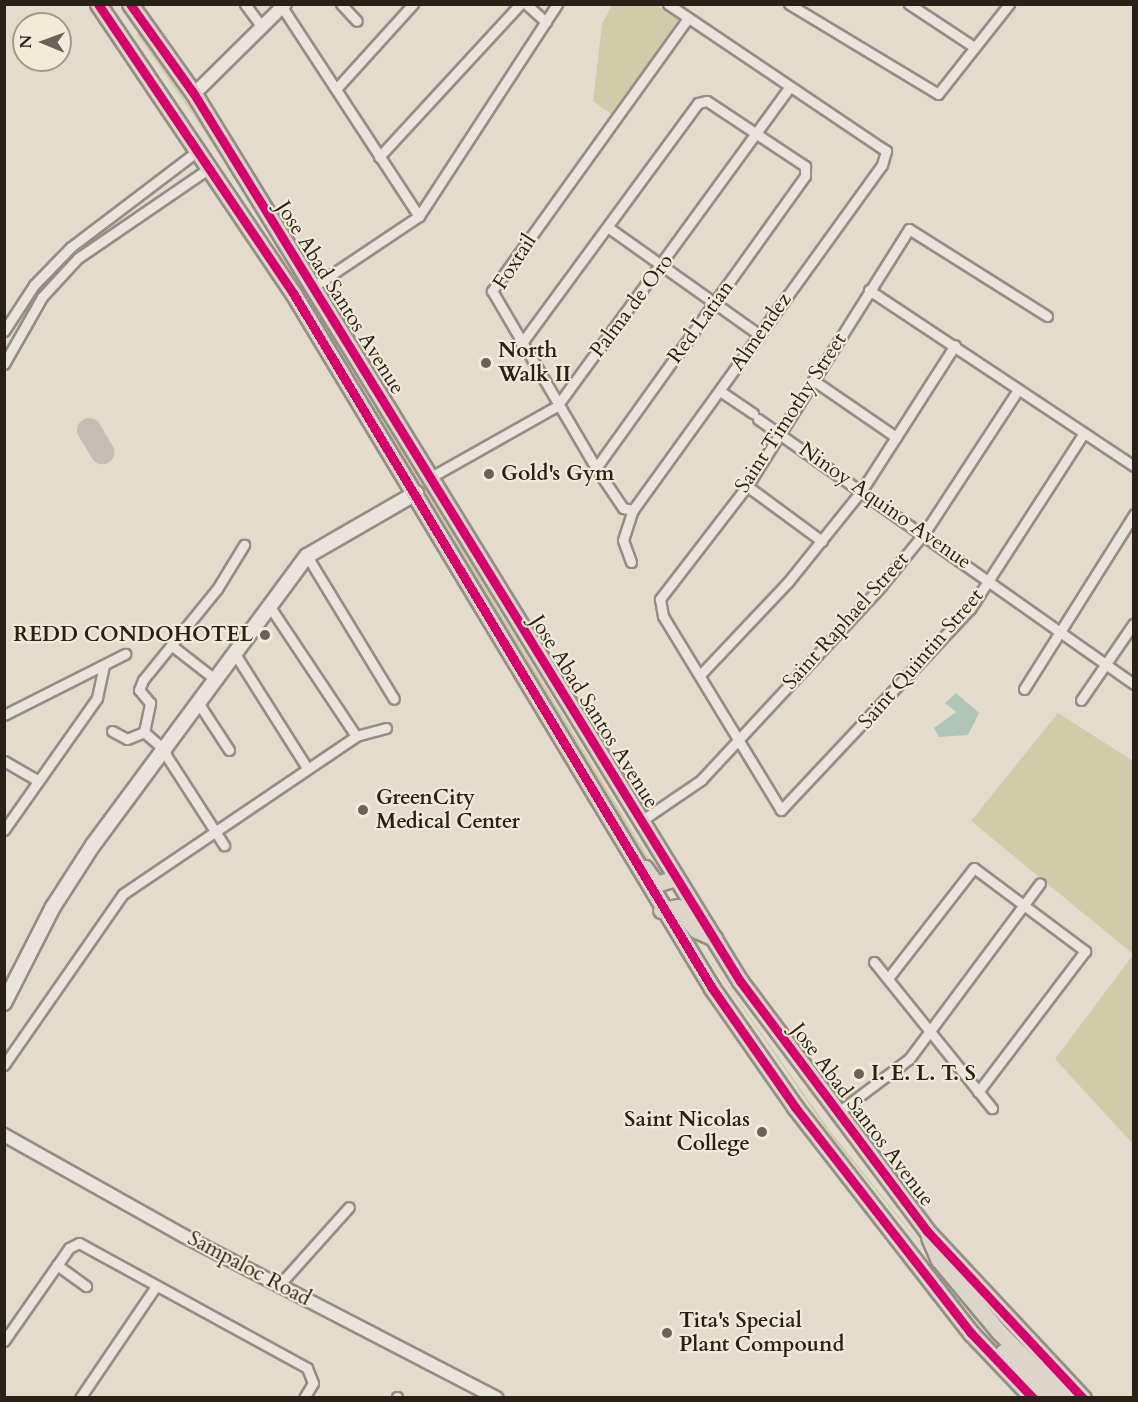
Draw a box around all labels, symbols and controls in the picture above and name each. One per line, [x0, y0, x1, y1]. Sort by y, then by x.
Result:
north arrow [12, 12, 72, 72]
text: N [15, 35, 37, 49]
street label: Jose Abad Santos Avenue [270, 197, 410, 399]
street label: Foxtail [488, 230, 542, 294]
street label: Palma de Oro [585, 249, 679, 363]
street label: Red Latian [663, 276, 739, 368]
street label: Almendez [725, 288, 797, 376]
street label: Saint Timothy Street [730, 328, 852, 498]
place label: North Walk II [498, 338, 571, 388]
marker: North Walk II [479, 356, 493, 370]
street label: Ninoy Aquino Avenue [794, 437, 976, 575]
place label: Gold's Gym [501, 461, 614, 487]
marker: Gold's Gym [482, 467, 496, 481]
street label: Saint Raphael Street [778, 547, 914, 695]
street label: Saint Quintin Street [853, 584, 989, 734]
street label: Jose Abad Santos Avenue [524, 611, 664, 813]
place label: REDD CONDOHOTEL [13, 622, 253, 648]
marker: REDD CONDOHOTEL [258, 628, 272, 642]
place label: GreenCity Medical Center [376, 785, 520, 835]
marker: GreenCity Medical Center [354, 801, 372, 819]
street label: Jose Abad Santos Avenue [785, 1018, 939, 1212]
place label: I. E. L. T. S [871, 1061, 976, 1087]
marker: I. E. L. T. S [852, 1067, 866, 1081]
place label: Saint Nicolas College [624, 1107, 750, 1157]
marker: Saint Nicolas College [755, 1125, 769, 1139]
street label: Sampaloc Road [183, 1226, 315, 1312]
place label: Tita's Special Plant Compound [679, 1308, 845, 1358]
marker: Tita's Special Plant Compound [660, 1326, 674, 1340]

